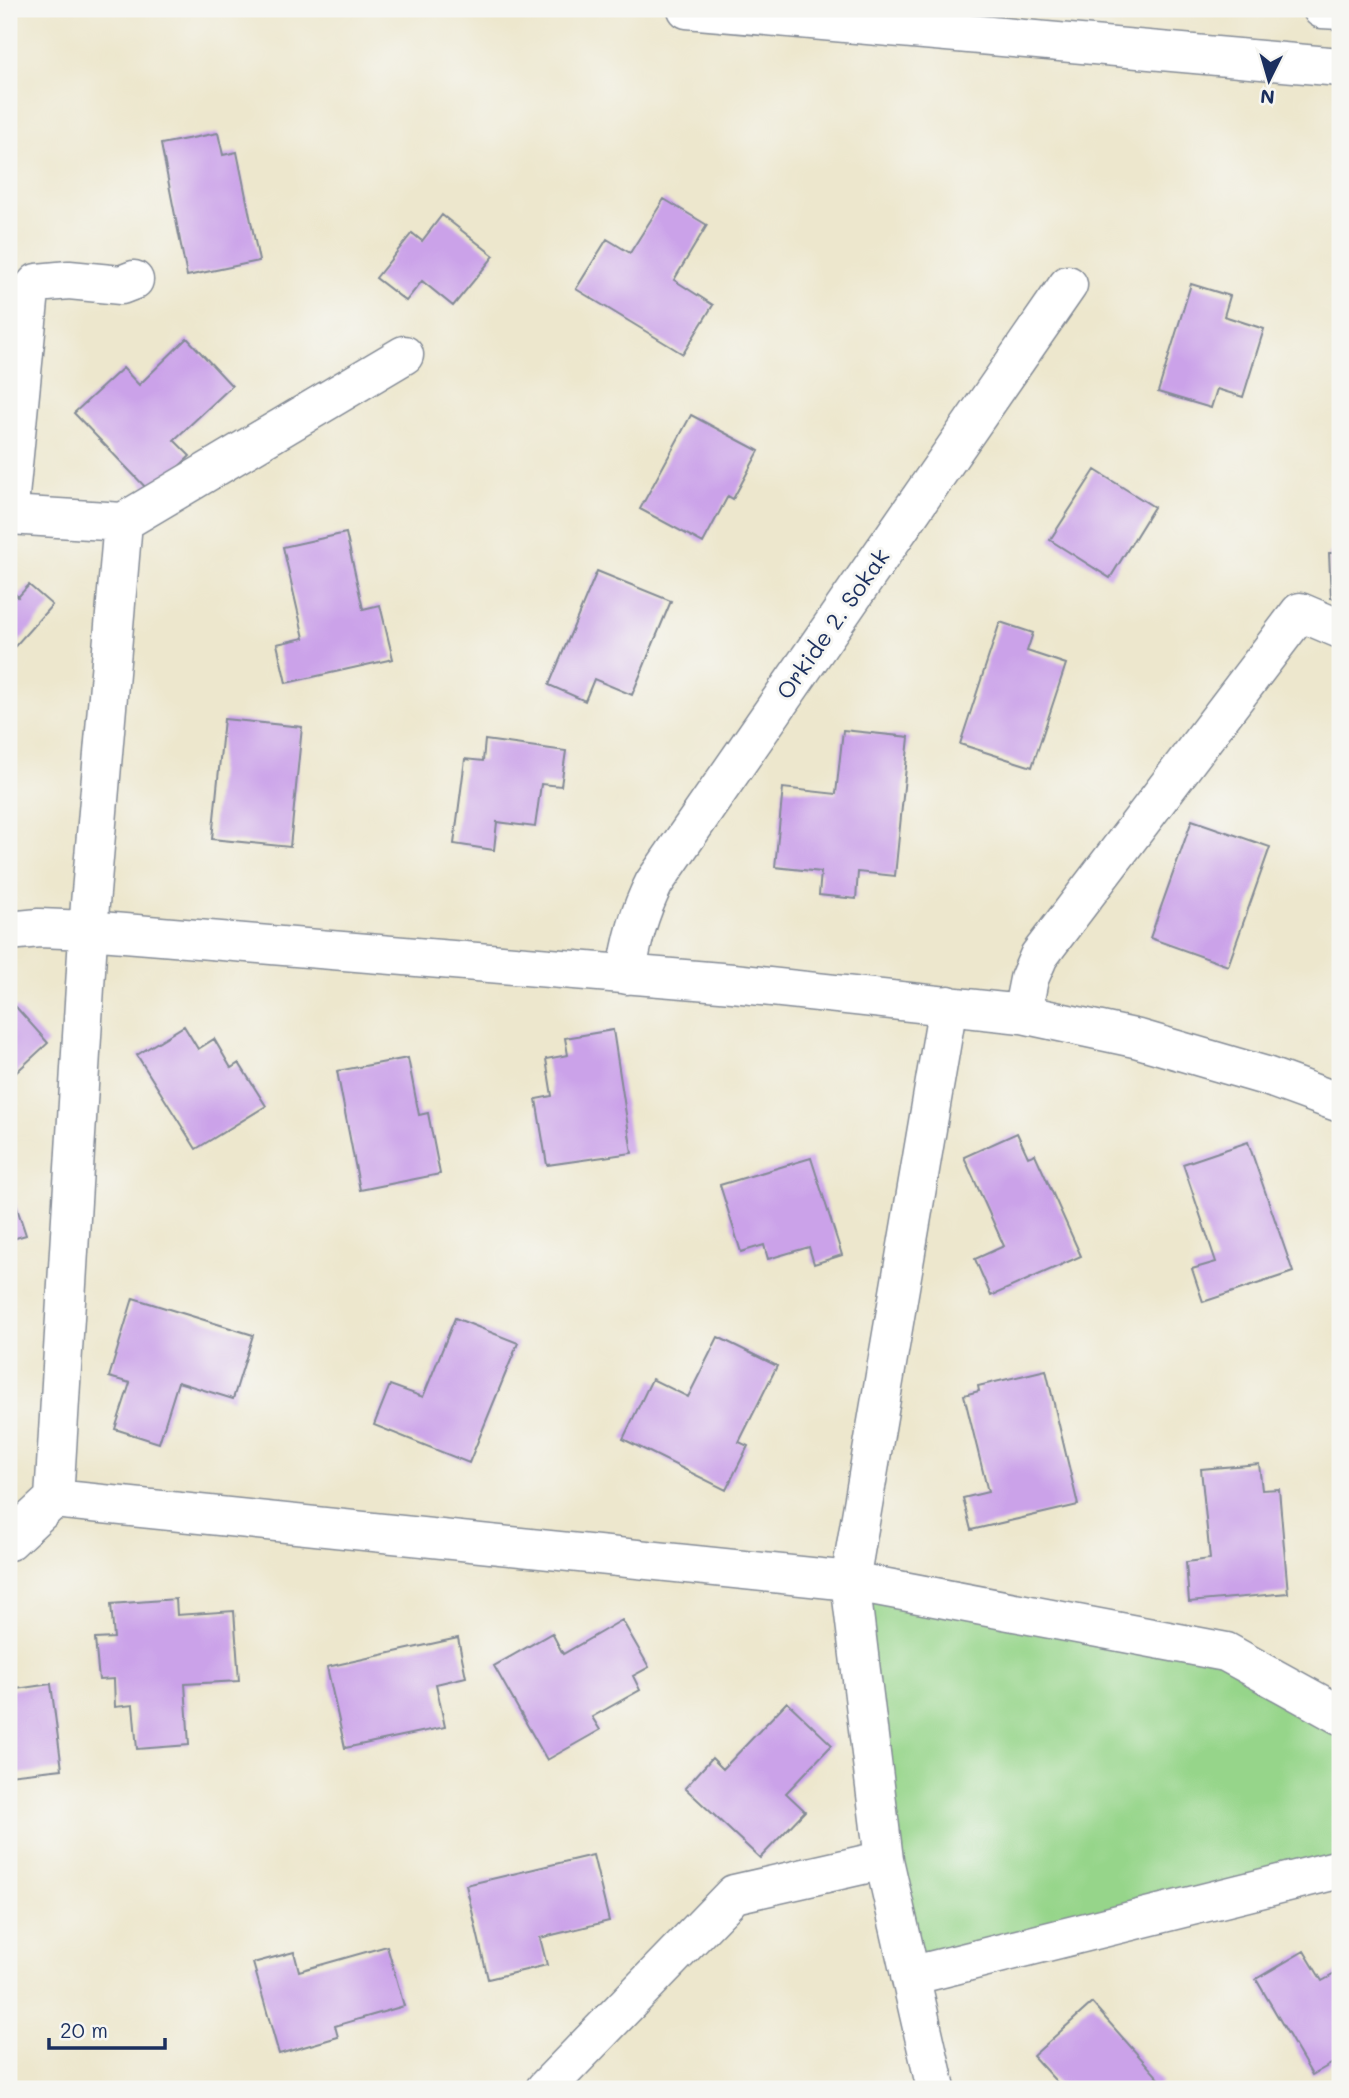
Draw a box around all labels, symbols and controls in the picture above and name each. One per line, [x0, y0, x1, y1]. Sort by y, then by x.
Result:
north arrow [1234, 46, 1304, 116]
text: N [1259, 84, 1276, 111]
street label: Orkide 2. Sokak [769, 542, 895, 705]
scale bar [49, 2007, 164, 2051]
text: 20 m [60, 2016, 108, 2043]

